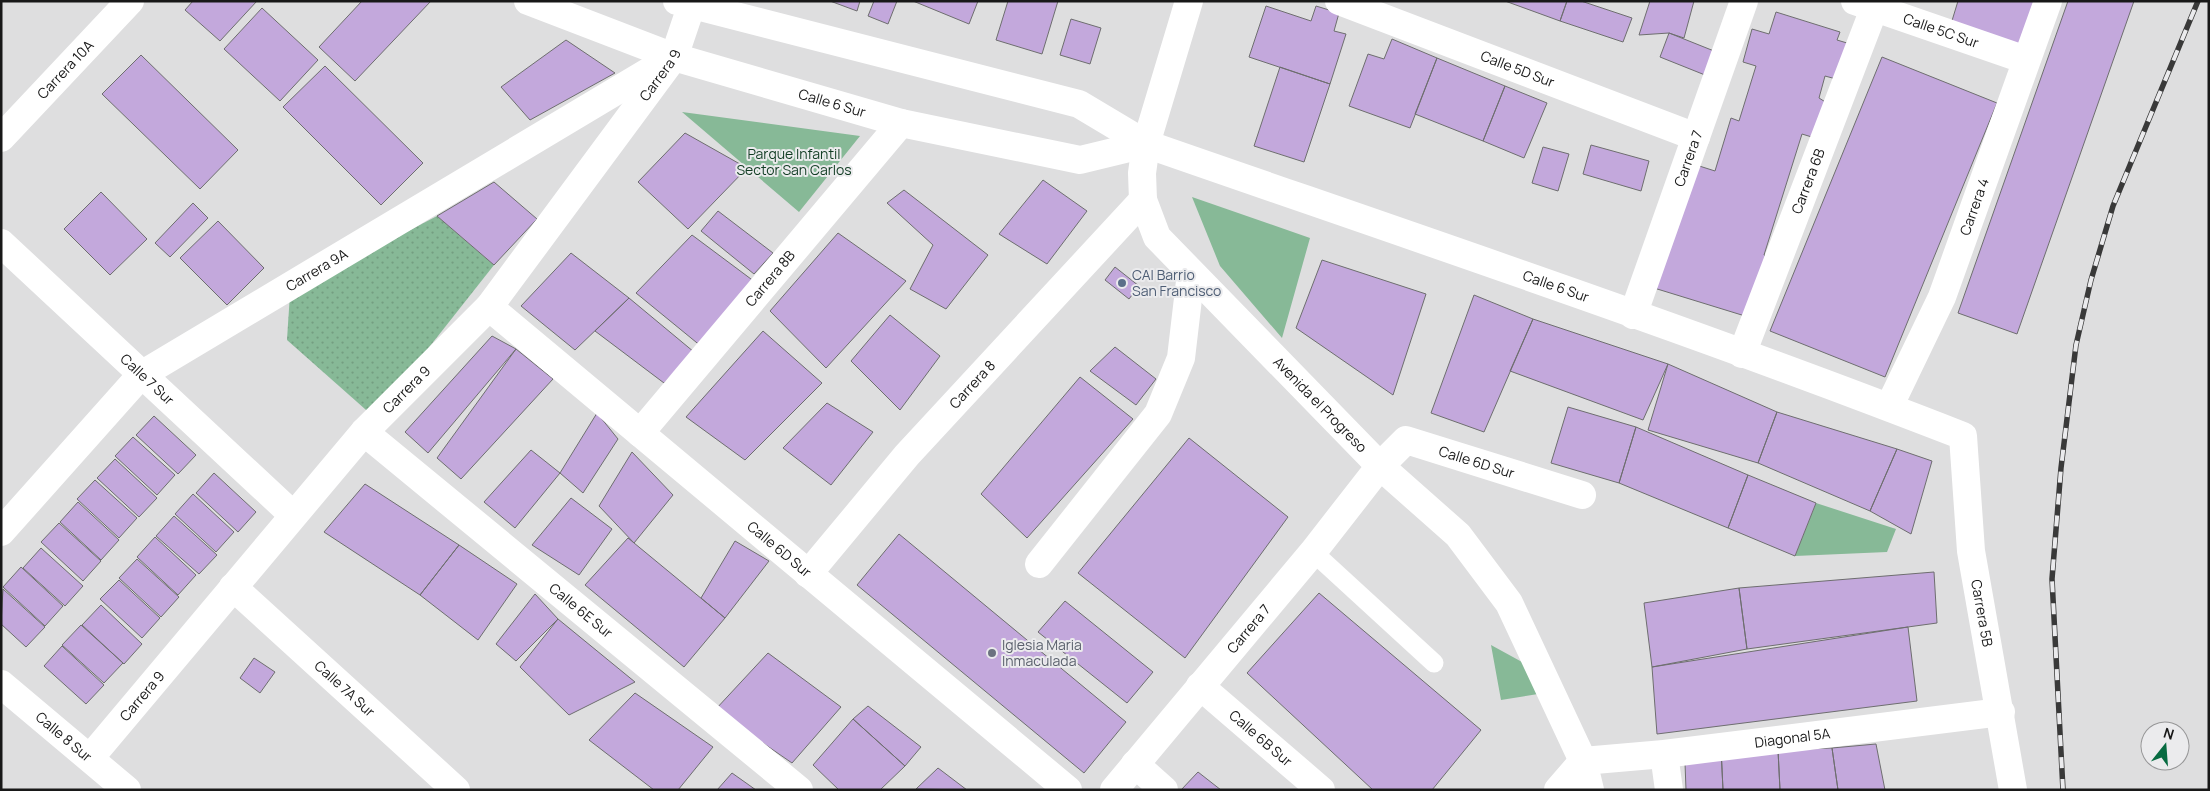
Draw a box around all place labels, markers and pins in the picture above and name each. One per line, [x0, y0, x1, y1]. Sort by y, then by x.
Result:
place label: CAI Barrio San Francisco [1132, 265, 1221, 300]
marker: CAI Barrio San Francisco [1116, 277, 1128, 289]
place label: Iglesia Maria Inmaculada [1002, 635, 1082, 670]
marker: Iglesia Maria Inmaculada [986, 647, 998, 659]

